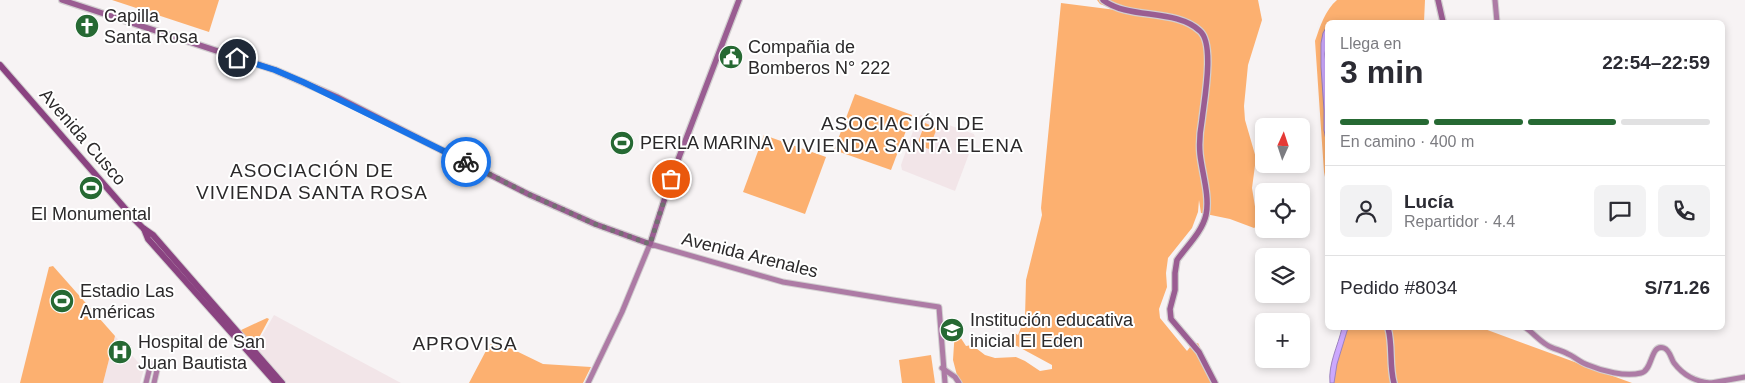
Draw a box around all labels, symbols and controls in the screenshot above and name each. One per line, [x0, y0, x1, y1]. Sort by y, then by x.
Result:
place label: Capilla Santa Rosa [104, 6, 199, 47]
church icon: Capilla Santa Rosa [74, 13, 100, 39]
text: Llega en [1340, 35, 1401, 52]
pin [216, 37, 258, 79]
place label: Compañia de Bomberos N° 222 [748, 37, 890, 78]
icon: home [223, 44, 251, 72]
public building icon: Compañia de Bomberos N° 222 [718, 44, 744, 70]
text: 22:54–22:59 [1602, 52, 1710, 73]
text: 3 min [1340, 54, 1424, 90]
street label: Avenida Cusco [36, 85, 130, 189]
district label: ASOCIACIÓN DE VIVIENDA SANTA ELENA [782, 113, 1024, 156]
north arrow [1255, 118, 1310, 172]
map controls [1255, 118, 1310, 368]
sports icon: PERLA MARINA [609, 130, 635, 156]
place label: PERLA MARINA [640, 133, 773, 153]
text: En camino · 400 m [1340, 133, 1474, 150]
courier [441, 137, 491, 187]
icon: bike [452, 148, 480, 176]
pin [650, 158, 692, 200]
district label: ASOCIACIÓN DE VIVIENDA SANTA ROSA [196, 160, 428, 203]
icon: bag [657, 165, 685, 193]
sports icon: El Monumental [78, 175, 104, 201]
button: locate [1255, 183, 1310, 238]
button: person [1340, 185, 1392, 237]
button: chat [1594, 185, 1646, 237]
button: phone [1658, 185, 1710, 237]
text: Lucía [1404, 191, 1454, 212]
place label: El Monumental [31, 204, 151, 224]
text: Repartidor · 4.4 [1404, 213, 1515, 230]
street label: Avenida Arenales [680, 228, 820, 282]
button: layers [1255, 248, 1310, 303]
text: Pedido #8034 [1340, 277, 1457, 298]
text: S/71.26 [1645, 277, 1710, 298]
place label: Estadio Las Américas [80, 281, 174, 322]
sports icon: Estadio Las Américas [49, 288, 75, 314]
place label: Institución educativa inicial El Eden [970, 310, 1134, 351]
button: + [1255, 313, 1310, 368]
school or university icon: Institución educativa inicial El Eden [939, 317, 965, 343]
place label: Hospital de San Juan Bautista [138, 332, 265, 373]
district label: APROVISA [412, 333, 518, 354]
hospital icon: Hospital de San Juan Bautista [107, 339, 133, 365]

